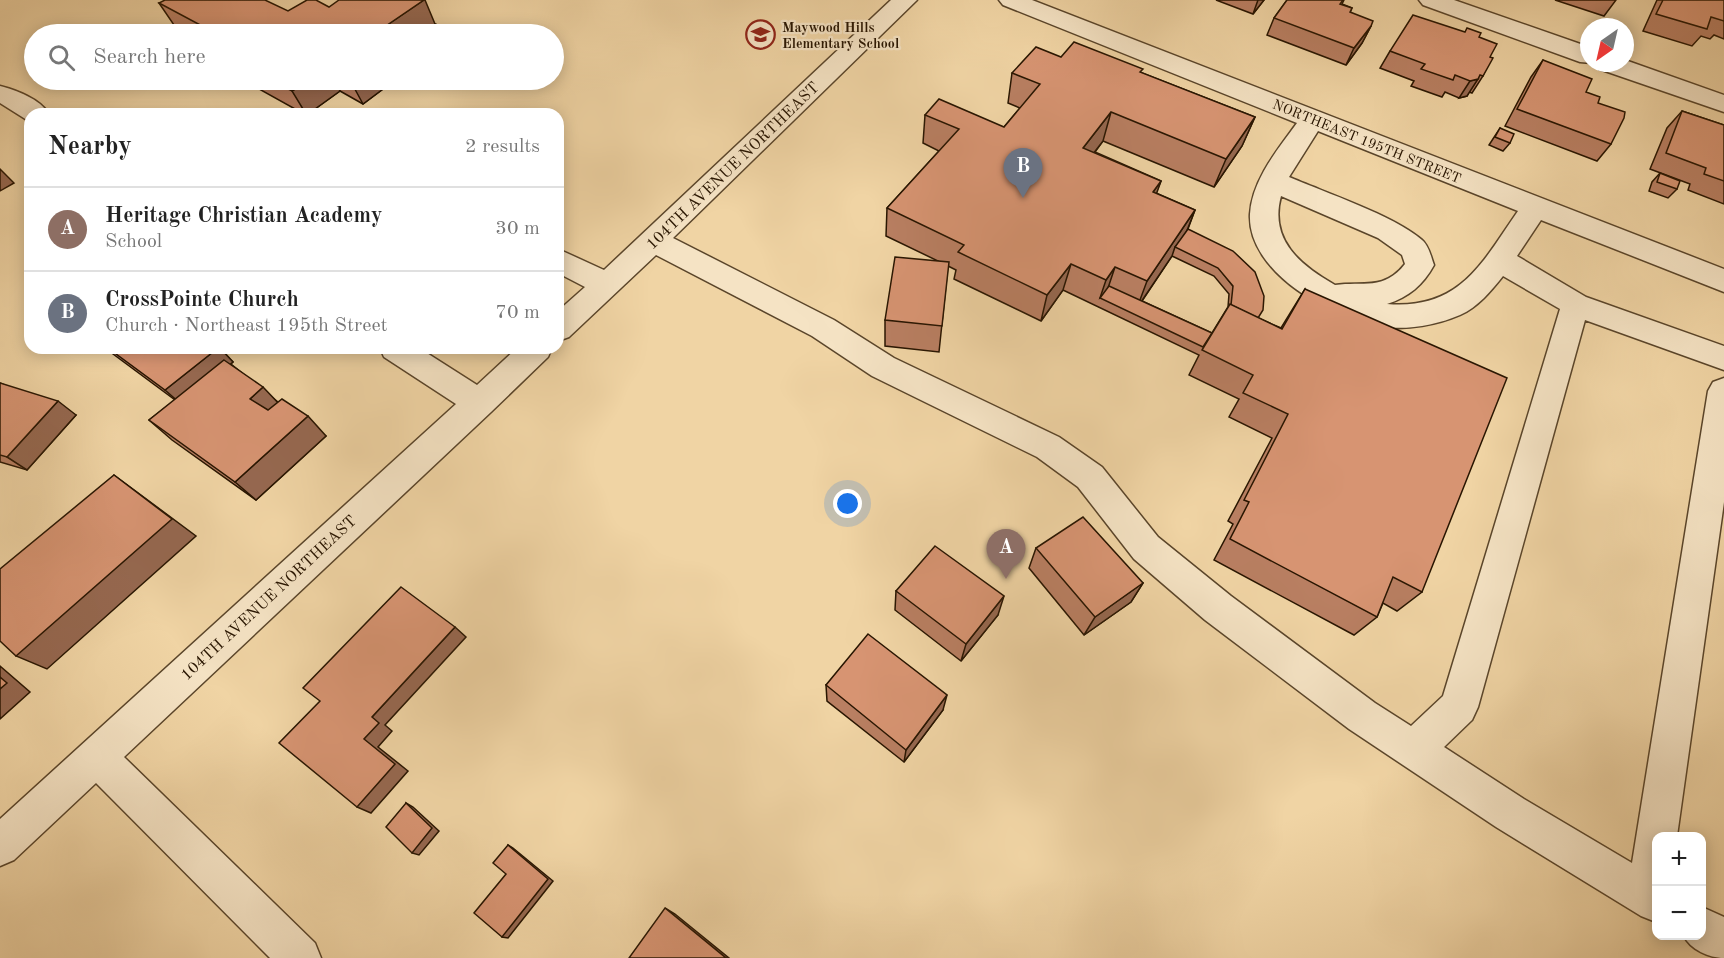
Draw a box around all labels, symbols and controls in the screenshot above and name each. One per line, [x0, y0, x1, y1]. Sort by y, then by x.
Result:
north arrow [1580, 18, 1634, 72]
school or university icon: Maywood Hills Elementary School [745, 19, 777, 51]
place label: Maywood Hills Elementary School [782, 21, 899, 51]
search box [24, 24, 564, 90]
icon: search [45, 41, 78, 74]
text: Search here [93, 46, 206, 68]
street label: 104TH AVENUE NORTHEAST [644, 80, 823, 253]
street label: NORTHEAST 195TH STREET [1270, 98, 1463, 186]
text: Nearby [48, 134, 132, 160]
text: 2 results [465, 137, 540, 157]
pin: B [1004, 148, 1042, 198]
text: Heritage Christian Academy [105, 205, 383, 227]
text: A [60, 219, 75, 239]
text: 30 m [495, 219, 540, 239]
text: School [105, 232, 162, 252]
text: CrossPointe Church [105, 289, 299, 311]
text: B [60, 303, 75, 323]
text: 70 m [495, 303, 540, 323]
text: Church · Northeast 195th Street [105, 316, 388, 336]
your location [833, 489, 862, 518]
street label: 104TH AVENUE NORTHEAST [179, 513, 360, 684]
pin: A [986, 530, 1026, 579]
map controls [1652, 832, 1706, 940]
button: + [1652, 832, 1706, 886]
button: − [1652, 886, 1706, 940]

